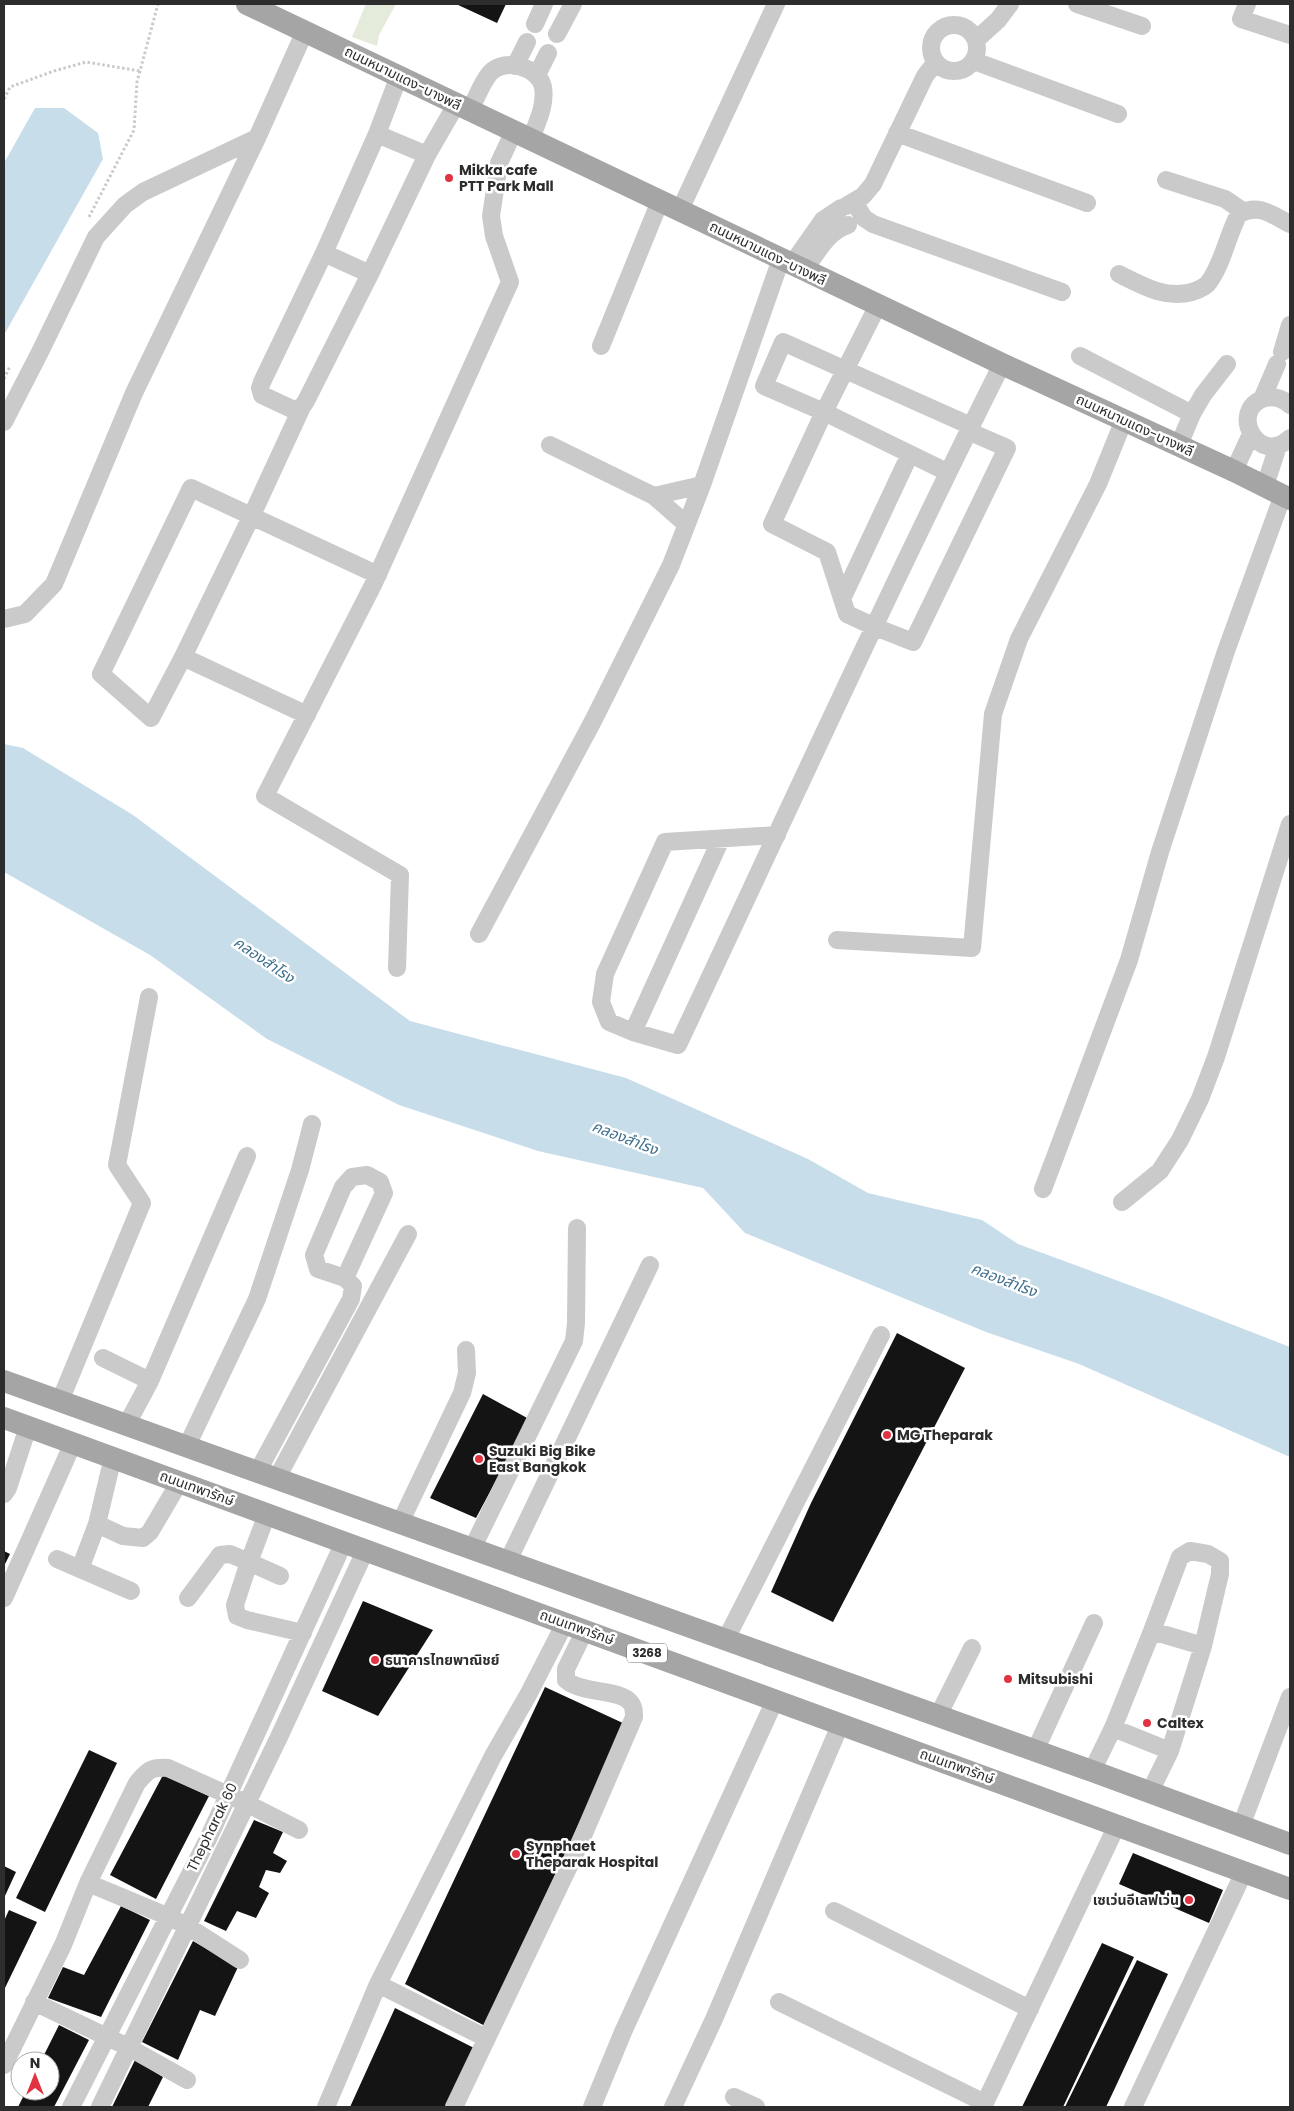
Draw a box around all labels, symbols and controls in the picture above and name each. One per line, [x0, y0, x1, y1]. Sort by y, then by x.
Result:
street label: ถนนหนามแดง-บางพลี [341, 41, 465, 115]
place label: Mikka cafe PTT Park Mall [459, 160, 554, 196]
marker: Mikka cafe PTT Park Mall [443, 172, 455, 184]
street label: ถนนหนามแดง-บางพลี [706, 216, 830, 290]
street label: ถนนหนามแดง-บางพลี [1073, 389, 1197, 461]
water label: คลองสำโรง [230, 932, 300, 988]
water label: คลองสำโรง [589, 1115, 662, 1160]
water label: คลองสำโรง [968, 1257, 1041, 1302]
place label: MG Theparak [897, 1425, 993, 1445]
marker: MG Theparak [881, 1429, 893, 1441]
place label: Suzuki Big Bike East Bangkok [489, 1441, 596, 1477]
marker: Suzuki Big Bike East Bangkok [473, 1453, 485, 1465]
street label: ถนนเทพารักษ์ [157, 1465, 237, 1511]
street label: ถนนเทพารักษ์ [537, 1604, 617, 1650]
road number: 3268 [627, 1644, 667, 1662]
place label: ธนาคารไทยพาณิชย์ [385, 1650, 500, 1670]
marker: ธนาคารไทยพาณิชย์ [369, 1654, 381, 1666]
place label: Mitsubishi [1018, 1669, 1093, 1689]
marker: Mitsubishi [1002, 1673, 1014, 1685]
place label: Caltex [1157, 1713, 1205, 1733]
marker: Caltex [1141, 1717, 1153, 1729]
street label: ถนนเทพารักษ์ [917, 1743, 997, 1789]
street label: Thepharak 60 [182, 1779, 242, 1875]
place label: Synphaet Theparak Hospital [526, 1836, 658, 1872]
marker: Synphaet Theparak Hospital [510, 1848, 522, 1860]
place label: เซเว่นอีเลฟเว่น [1093, 1890, 1179, 1910]
marker: เซเว่นอีเลฟเว่น [1183, 1894, 1195, 1906]
north arrow [10, 2051, 60, 2101]
text: N [30, 2053, 40, 2073]

